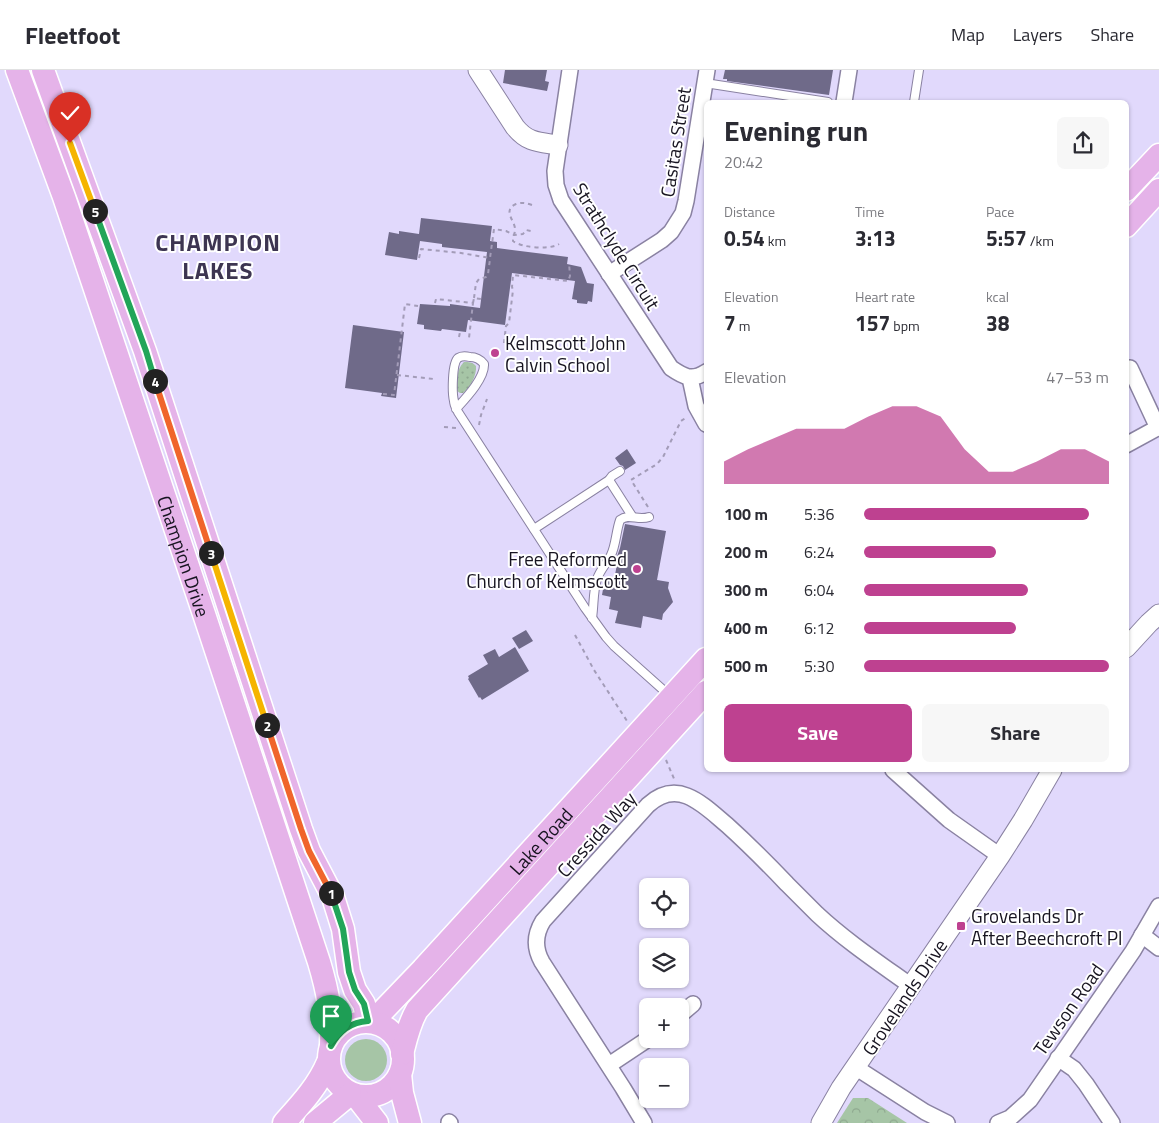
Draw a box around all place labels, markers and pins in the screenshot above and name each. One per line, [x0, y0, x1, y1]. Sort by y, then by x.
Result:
pin [49, 92, 91, 143]
pin: 5 [82, 198, 108, 224]
place label: Kelmscott John Calvin School [505, 328, 626, 379]
marker: Kelmscott John Calvin School [489, 347, 501, 359]
pin: 4 [142, 368, 168, 394]
pin: 3 [198, 540, 224, 566]
place label: Free Reformed Church of Kelmscott [466, 544, 627, 595]
marker: Free Reformed Church of Kelmscott [631, 563, 643, 575]
pin: 2 [254, 712, 280, 738]
pin: 1 [318, 880, 344, 906]
place label: Grovelands Dr After Beechcroft Pl [971, 901, 1122, 952]
marker: Grovelands Dr After Beechcroft Pl [955, 920, 967, 932]
pin [310, 995, 352, 1046]

